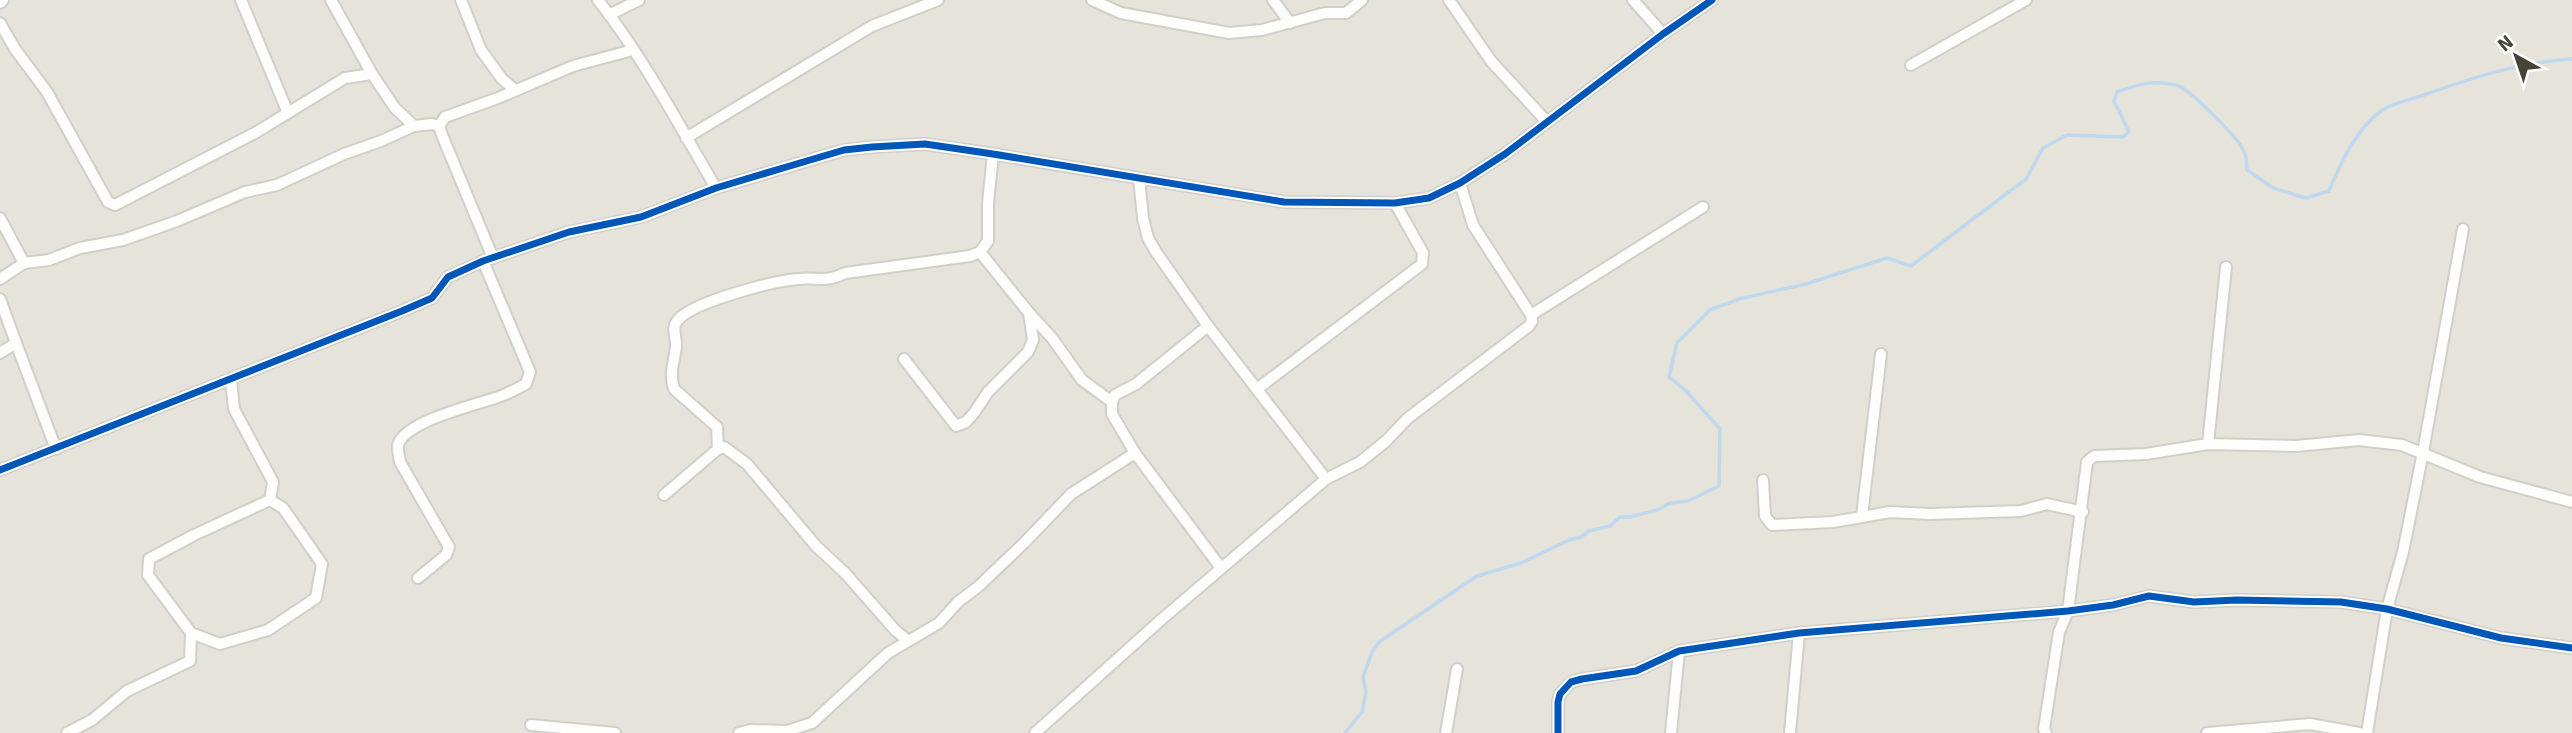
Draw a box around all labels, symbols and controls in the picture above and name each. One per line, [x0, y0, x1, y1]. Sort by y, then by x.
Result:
north arrow [2481, 21, 2551, 91]
text: N [2493, 30, 2518, 57]

